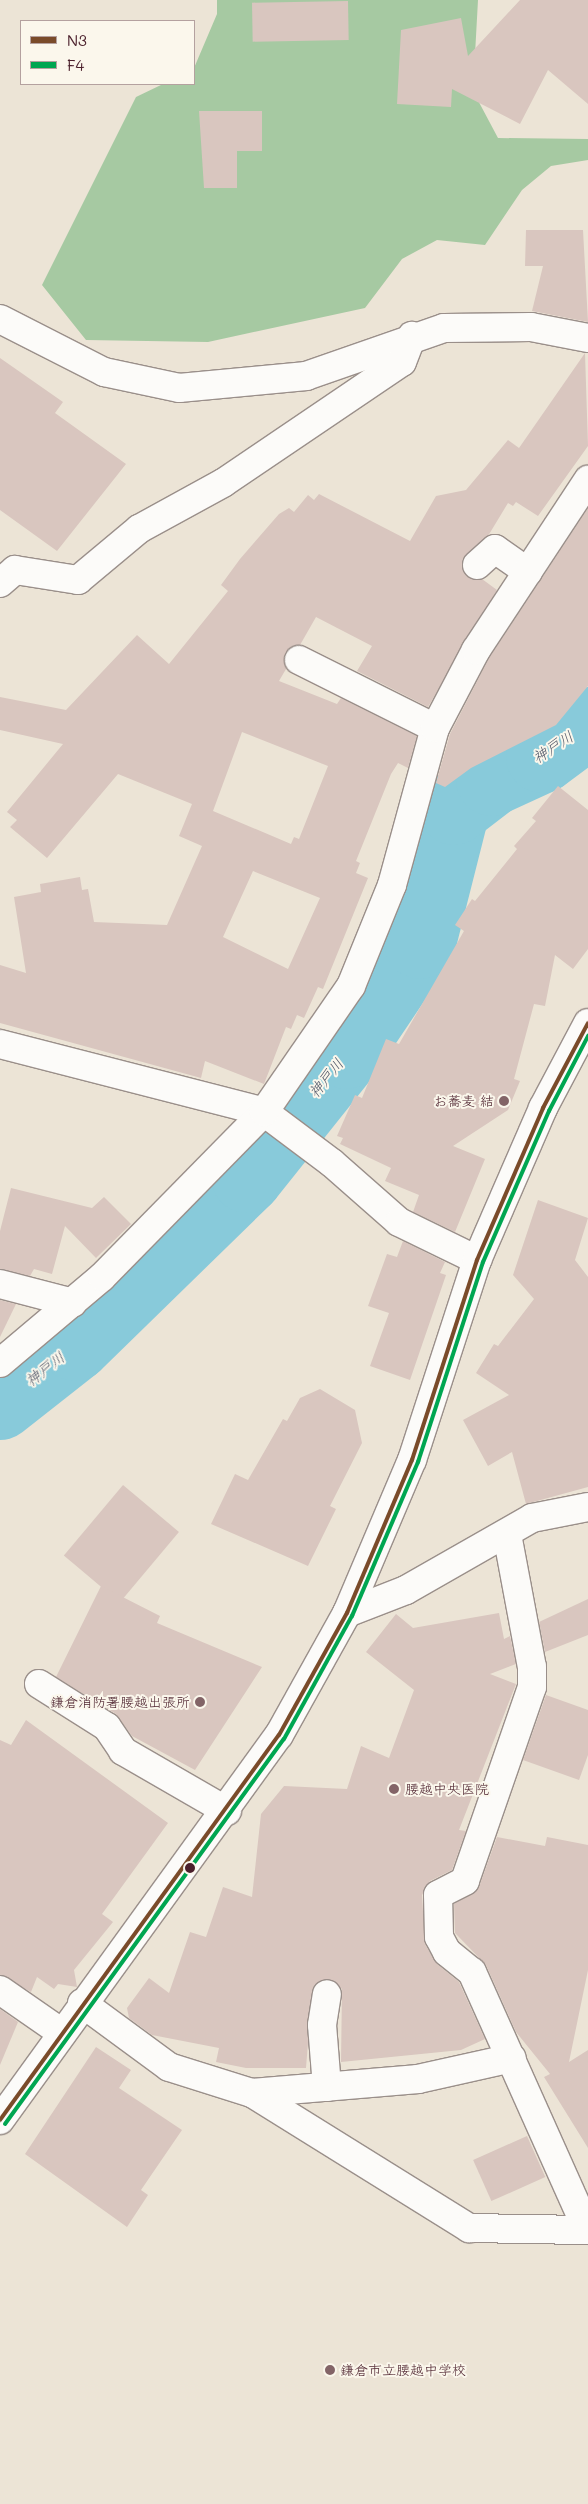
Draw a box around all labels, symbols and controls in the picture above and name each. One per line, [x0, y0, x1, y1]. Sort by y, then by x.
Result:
legend [20, 20, 195, 85]
text: N3 [67, 30, 87, 50]
text: F4 [67, 55, 84, 75]
water label: 神戸川 [529, 727, 577, 767]
water label: 神戸川 [305, 1055, 347, 1101]
place label: お蕎麦 結 [434, 1093, 494, 1109]
marker: お蕎麦 結 [498, 1095, 510, 1107]
water label: 神戸川 [22, 1348, 68, 1390]
place label: 鎌倉消防署腰越出張所 [50, 1694, 190, 1710]
marker: 鎌倉消防署腰越出張所 [194, 1696, 206, 1708]
place label: 腰越中央医院 [405, 1781, 489, 1797]
marker: 腰越中央医院 [387, 1782, 401, 1796]
unlabelled marker [185, 1863, 195, 1873]
place label: 鎌倉市立腰越中学校 [340, 2362, 466, 2378]
marker: 鎌倉市立腰越中学校 [324, 2364, 336, 2376]

